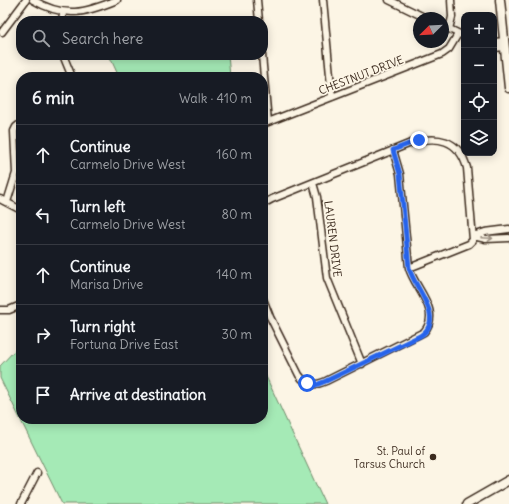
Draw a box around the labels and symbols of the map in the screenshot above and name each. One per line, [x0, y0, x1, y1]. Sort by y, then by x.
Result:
north arrow [413, 12, 449, 48]
street label: CHESTNUT DRIVE [317, 52, 405, 98]
route end [410, 131, 428, 149]
street label: LAUREN DRIVE [321, 200, 345, 278]
one-way arrow [480, 234, 493, 242]
route start [298, 374, 316, 392]
place label: St. Paul of Tarsus Church [354, 444, 425, 471]
marker: St. Paul of Tarsus Church [428, 452, 438, 462]

